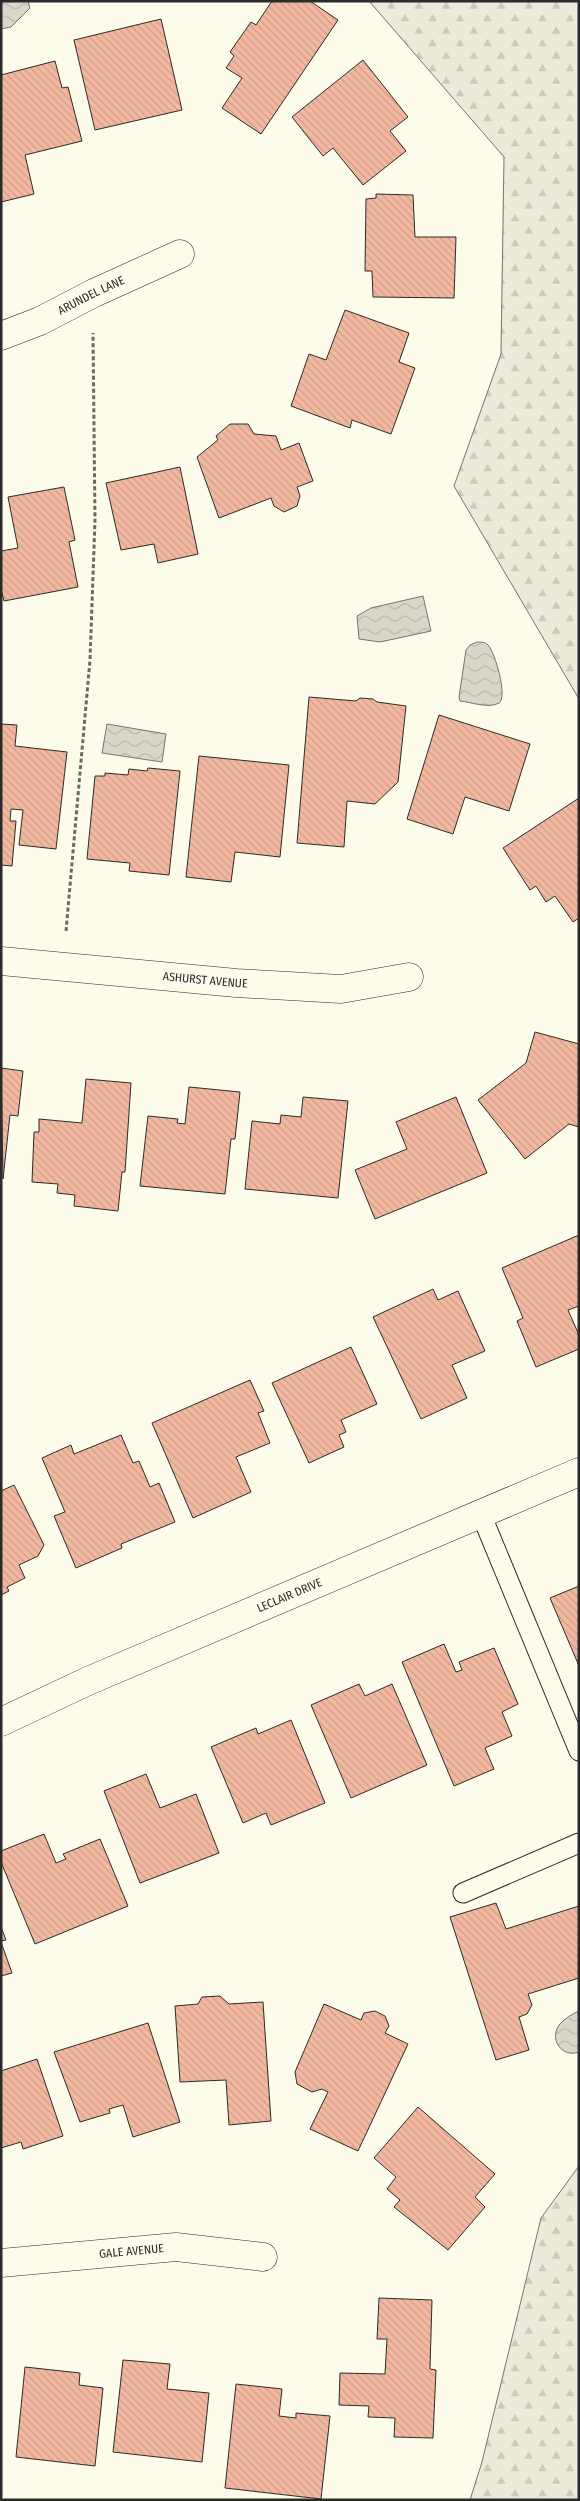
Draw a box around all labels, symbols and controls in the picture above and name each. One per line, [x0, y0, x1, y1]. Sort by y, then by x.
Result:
street label: ARUNDEL LANE [55, 273, 127, 318]
street label: ASHURST AVENUE [162, 969, 248, 991]
street label: LECLAIR DRIVE [255, 1575, 324, 1615]
street label: GALE AVENUE [99, 2241, 165, 2261]

